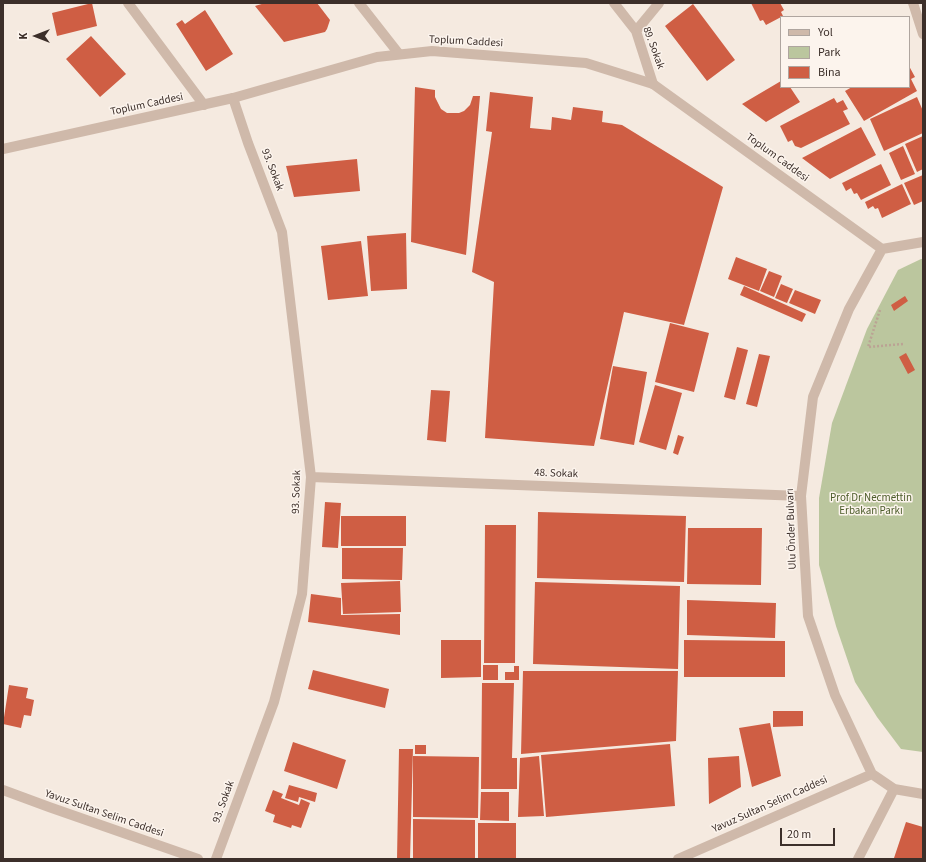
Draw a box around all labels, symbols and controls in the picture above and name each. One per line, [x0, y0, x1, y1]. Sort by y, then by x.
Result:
north arrow [16, 16, 56, 56]
legend [780, 16, 910, 88]
text: Yol [818, 24, 833, 41]
street label: 89. Sokak [639, 25, 667, 71]
text: K [16, 33, 31, 39]
street label: Toplum Caddesi [429, 33, 503, 51]
text: Park [818, 44, 840, 61]
text: Bina [818, 64, 841, 81]
street label: Toplum Caddesi [109, 91, 185, 119]
street label: Toplum Caddesi [743, 131, 811, 185]
street label: 93. Sokak [258, 147, 286, 193]
street label: 48. Sokak [534, 467, 578, 481]
street label: 93. Sokak [290, 470, 304, 514]
street label: Ulu Önder Bulvarı [784, 488, 800, 570]
park label: Prof Dr Necmettin Erbakan Parkı [830, 492, 912, 518]
street label: Yavuz Sultan Selim Caddesi [710, 774, 830, 836]
street label: 93. Sokak [210, 779, 238, 825]
street label: Yavuz Sultan Selim Caddesi [43, 787, 165, 841]
scale bar [782, 820, 837, 846]
text: 20 m [787, 826, 811, 843]

